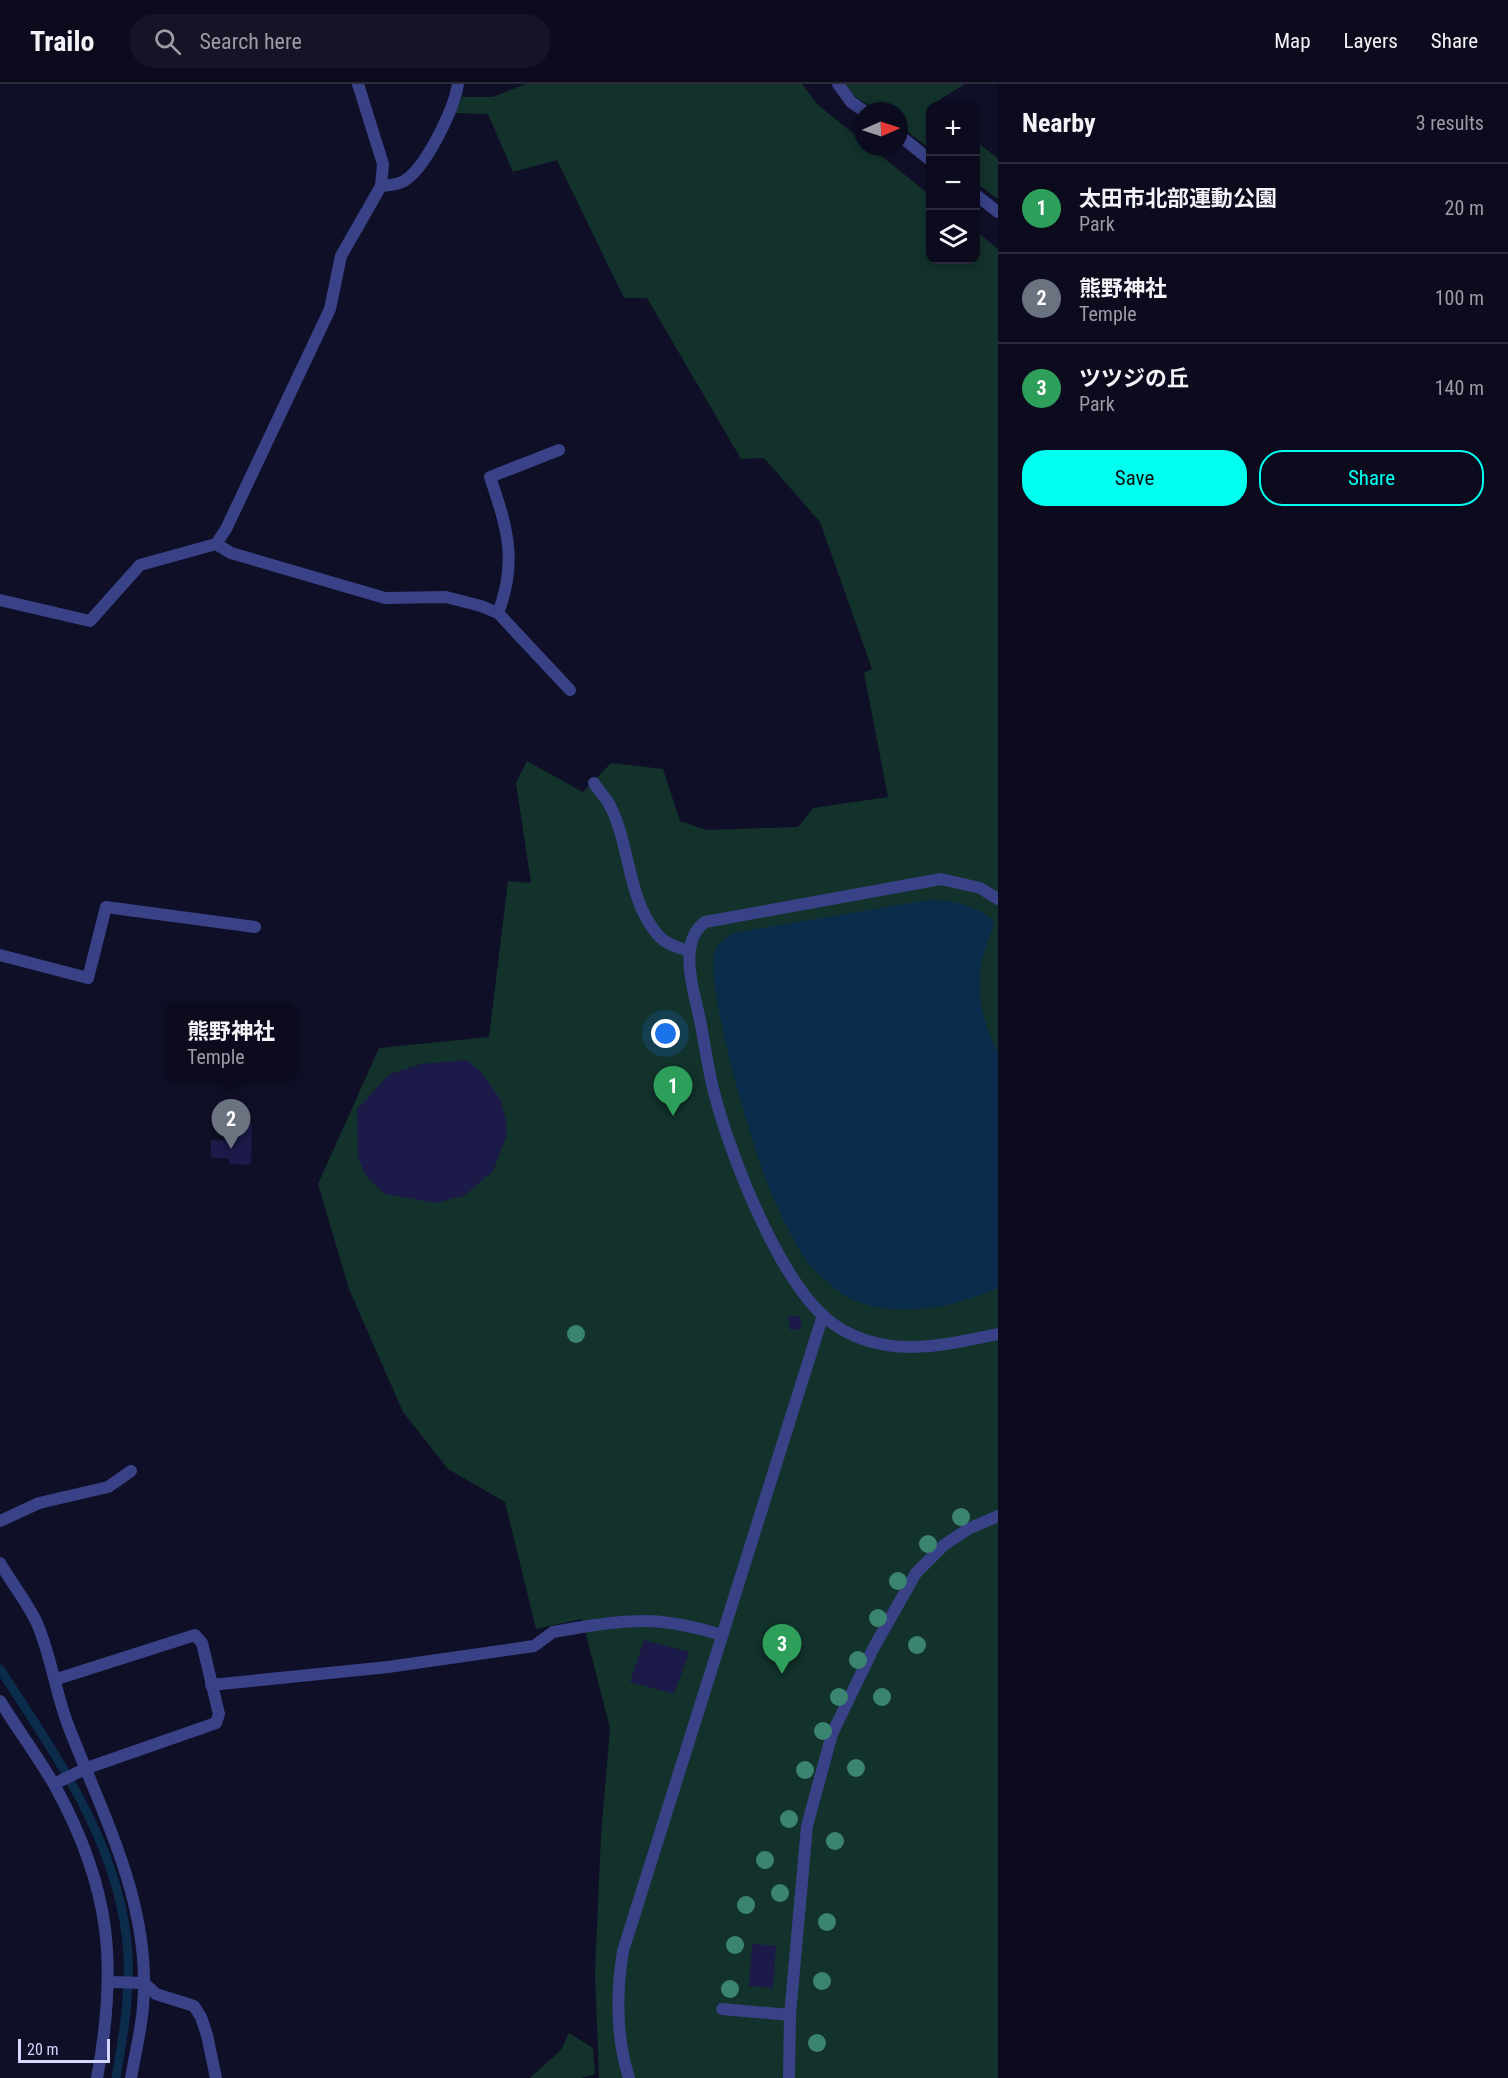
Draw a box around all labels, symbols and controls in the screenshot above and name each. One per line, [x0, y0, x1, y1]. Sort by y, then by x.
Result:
search box [130, 14, 550, 68]
text: Trailo [30, 25, 94, 58]
icon: search [151, 25, 184, 58]
text: Search here [199, 29, 302, 54]
text: Map [1274, 29, 1311, 53]
text: Layers [1344, 29, 1398, 53]
text: Share [1431, 29, 1478, 53]
north arrow [854, 102, 908, 156]
map controls [926, 102, 980, 264]
button: + [926, 102, 980, 156]
text: Nearby [1022, 108, 1096, 138]
text: 3 results [1416, 111, 1484, 135]
button: − [926, 156, 980, 210]
text: 太田市北部運動公園 [1079, 186, 1277, 211]
text: 1 [1036, 196, 1047, 220]
text: 20 m [1445, 196, 1484, 220]
button: layers [926, 210, 980, 264]
text: Park [1079, 212, 1115, 236]
text: 熊野神社 [1079, 276, 1167, 301]
text: 2 [1036, 286, 1047, 310]
text: 100 m [1435, 286, 1484, 310]
text: Temple [1079, 302, 1137, 326]
text: ツツジの丘 [1079, 366, 1189, 391]
text: 3 [1036, 376, 1047, 400]
text: 140 m [1435, 376, 1484, 400]
text: Park [1079, 392, 1115, 416]
button: Save [1022, 450, 1247, 506]
button: Share [1259, 450, 1484, 506]
popup [165, 1002, 297, 1080]
text: 熊野神社 [187, 1019, 275, 1044]
your location [651, 1019, 680, 1048]
text: Temple [187, 1045, 245, 1069]
pin: 1 [654, 1066, 692, 1116]
pin: 2 [212, 1100, 250, 1149]
pin: 3 [762, 1624, 802, 1674]
scale bar [18, 2036, 110, 2064]
text: 20 m [27, 2040, 59, 2059]

